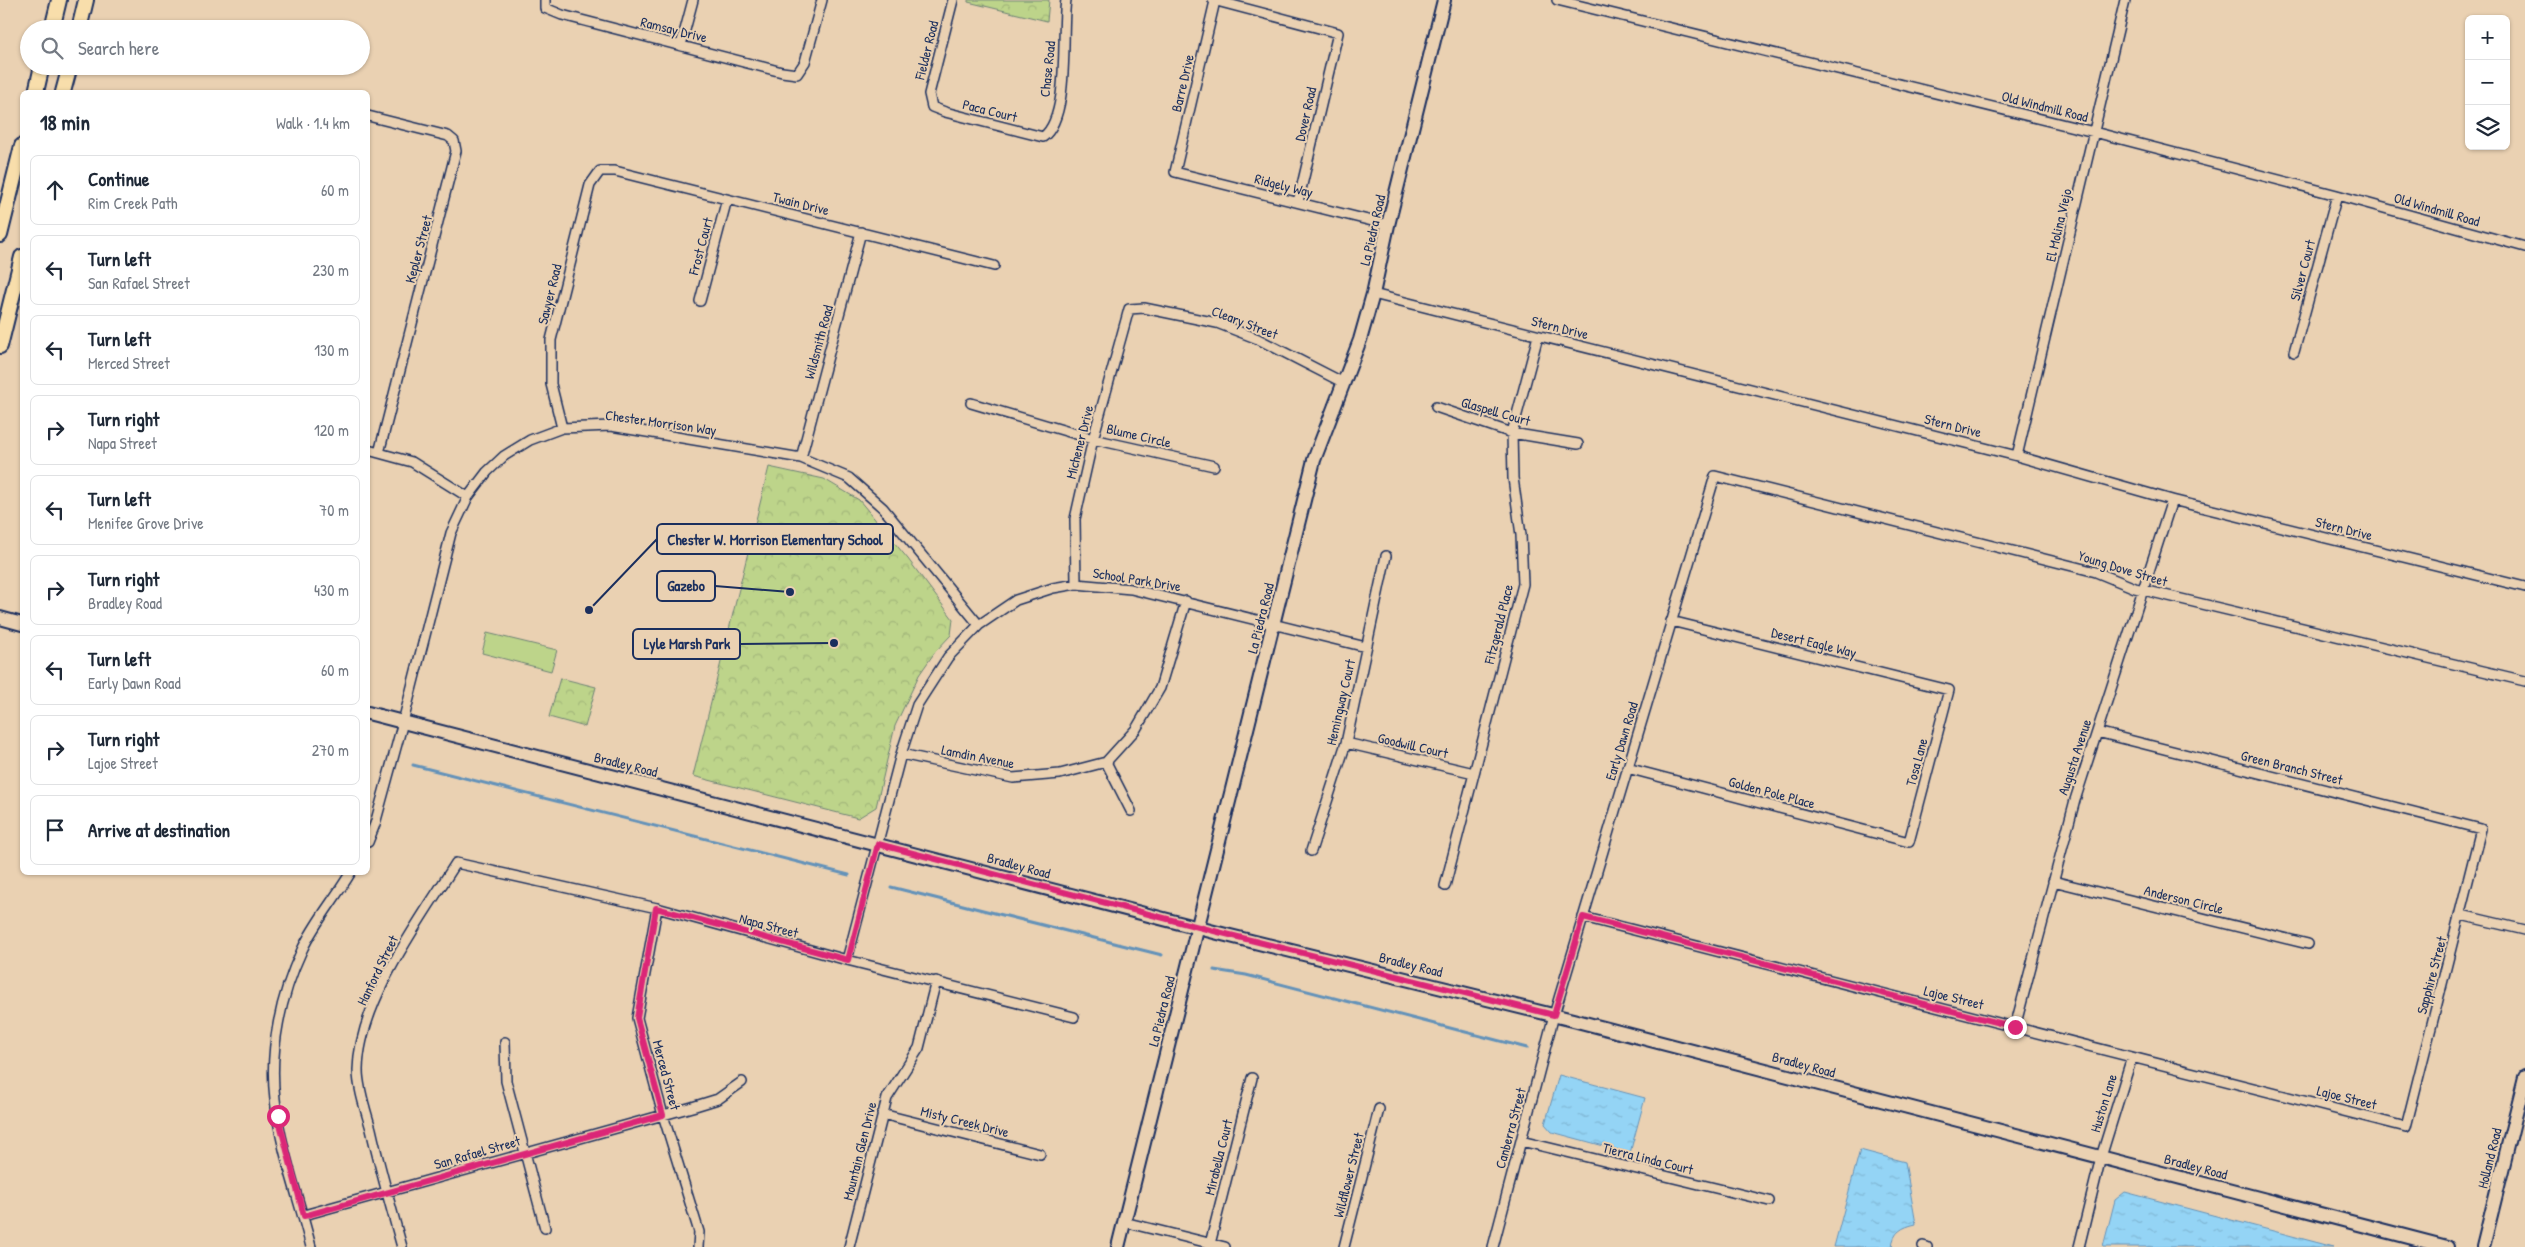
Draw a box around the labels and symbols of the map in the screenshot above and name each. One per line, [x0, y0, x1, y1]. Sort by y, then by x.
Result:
street label: Ramsay Drive [639, 12, 710, 47]
street label: Fielder Road [909, 18, 943, 83]
street label: Chase Road [1035, 40, 1059, 98]
street label: Barre Drive [1166, 52, 1198, 114]
street label: Dover Road [1290, 85, 1321, 143]
street label: Old Windmill Road [2000, 86, 2091, 126]
street label: Paca Court [961, 94, 1019, 126]
street label: Ridgely Way [1253, 169, 1315, 202]
street label: El Molina Viejo [2040, 186, 2077, 264]
street label: Twain Drive [771, 187, 832, 219]
street label: Old Windmill Road [2392, 188, 2483, 230]
street label: La Piedra Road [1355, 192, 1389, 267]
street label: Kepler Street [400, 213, 437, 285]
street label: Frost Court [683, 215, 717, 278]
street label: Silver Court [2285, 237, 2319, 303]
street label: Sawyer Road [532, 261, 567, 326]
street label: Cleary Street [1209, 301, 1281, 344]
street label: Wildsmith Road [799, 302, 837, 381]
street label: Stern Drive [1530, 311, 1591, 343]
street label: Glaspell Court [1459, 392, 1533, 431]
street label: Michener Drive [1061, 403, 1097, 481]
street label: Chester Morrison Way [604, 405, 718, 440]
street label: Stern Drive [1923, 409, 1984, 441]
street label: Blume Circle [1105, 418, 1174, 452]
street label: Stern Drive [2314, 512, 2375, 544]
callout: Chester W. Morrison Elementary School [657, 524, 893, 554]
text: Chester W. Morrison Elementary School [667, 529, 884, 551]
street label: Young Dove Street [2076, 545, 2170, 592]
street label: School Park Drive [1092, 563, 1183, 595]
callout: Gazebo [657, 571, 715, 601]
text: Gazebo [667, 575, 705, 596]
street label: La Piedra Road [1242, 580, 1278, 655]
street label: Fitzgerald Place [1479, 582, 1518, 667]
street label: Desert Eagle Way [1769, 622, 1859, 663]
callout: Lyle Marsh Park [633, 629, 740, 659]
text: Lyle Marsh Park [644, 633, 731, 655]
street label: Hemingway Court [1321, 657, 1360, 747]
street label: Early Dawn Road [1600, 699, 1643, 783]
street label: Augusta Avenue [2053, 716, 2096, 798]
street label: Goodwill Court [1376, 728, 1450, 762]
street label: Tosa Lane [1900, 736, 1932, 788]
street label: Lamdin Avenue [940, 740, 1016, 772]
street label: Green Branch Street [2239, 745, 2345, 789]
street label: Bradley Road [592, 747, 660, 782]
street label: Golden Pole Place [1727, 771, 1818, 813]
street label: Bradley Road [985, 847, 1053, 884]
street label: Anderson Circle [2142, 880, 2226, 918]
street label: Napa Street [737, 908, 801, 943]
street label: Hanford Street [352, 932, 402, 1008]
street label: Sapphire Street [2412, 934, 2452, 1016]
street label: Bradley Road [1377, 947, 1445, 982]
street label: La Piedra Road [1143, 973, 1179, 1048]
street label: Lajoe Street [1922, 980, 1986, 1015]
route end [2004, 1016, 2027, 1039]
street label: Merced Street [649, 1038, 685, 1112]
street label: Bradley Road [1770, 1046, 1838, 1083]
street label: Huston Lane [2085, 1071, 2121, 1135]
street label: Lajoe Street [2315, 1080, 2379, 1115]
street label: Canberra Street [1490, 1085, 1530, 1171]
street label: Mountain Glen Drive [838, 1099, 881, 1202]
street label: Misty Creek Drive [919, 1101, 1012, 1142]
route start [267, 1105, 290, 1128]
street label: Mirabella Court [1199, 1117, 1237, 1197]
street label: Holland Road [2472, 1125, 2506, 1190]
street label: Wildflower Street [1328, 1130, 1368, 1220]
street label: San Rafael Street [432, 1131, 523, 1173]
street label: Tierra Linda Court [1601, 1138, 1695, 1178]
street label: Bradley Road [2162, 1148, 2230, 1185]

